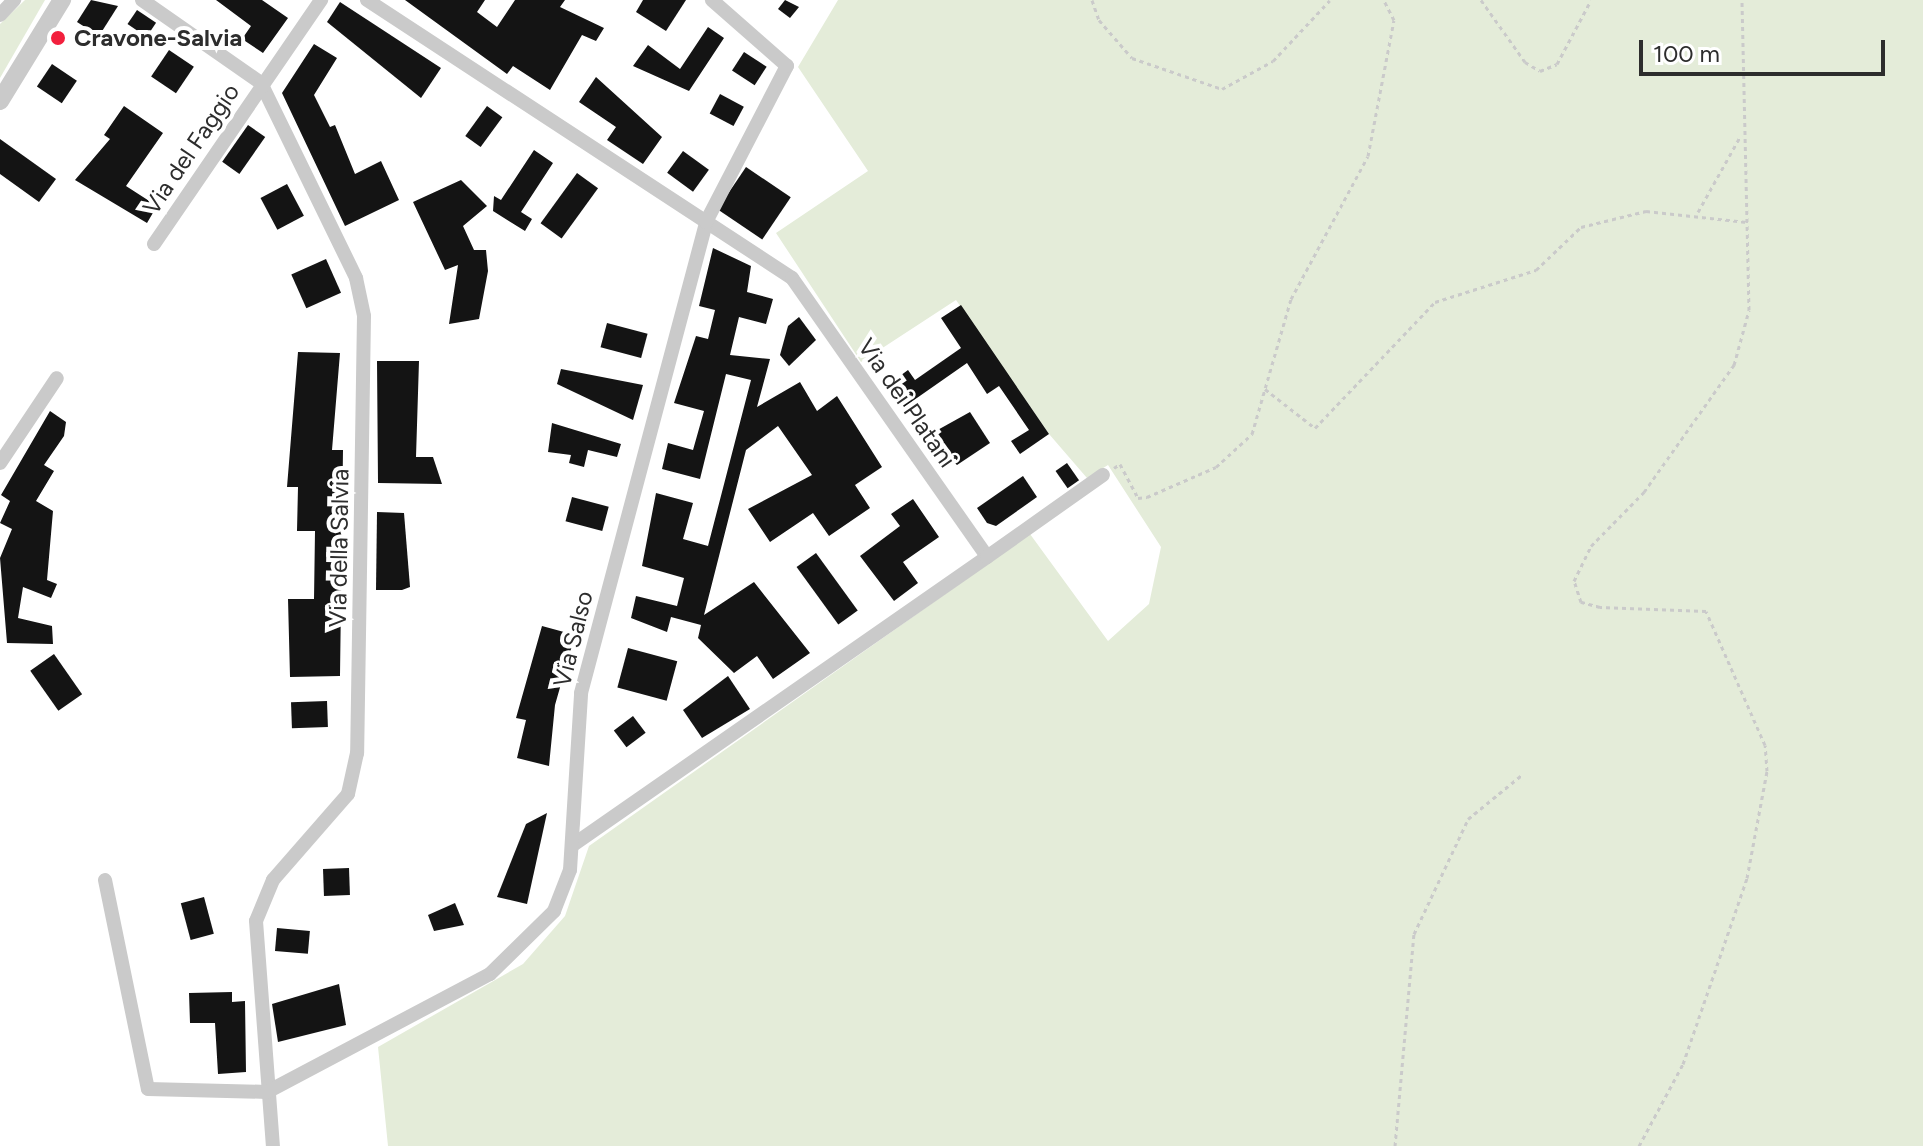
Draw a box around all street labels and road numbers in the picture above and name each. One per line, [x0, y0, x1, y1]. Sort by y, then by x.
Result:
street label: Via del Faggio [137, 78, 245, 220]
street label: Via dei Platani [852, 333, 962, 473]
street label: Via della Salvia [323, 468, 355, 628]
street label: Via Salso [547, 588, 599, 690]

